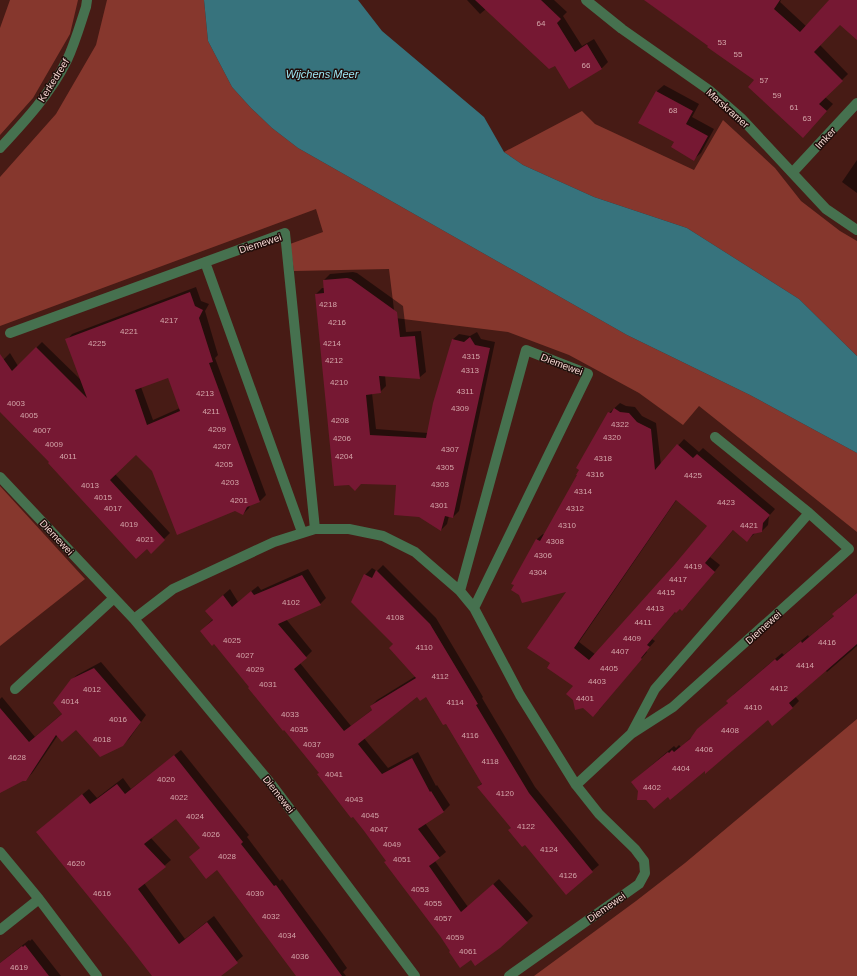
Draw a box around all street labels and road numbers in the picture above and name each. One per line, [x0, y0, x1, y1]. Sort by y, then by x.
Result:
street label: Kerkedreef [36, 56, 71, 104]
street label: Marskramer [704, 86, 752, 131]
street label: Imker [813, 125, 838, 151]
street label: Diemewei [238, 231, 283, 255]
street label: Diemewei [539, 351, 584, 377]
street label: Diemewei [38, 518, 76, 557]
street label: Diemewei [743, 609, 783, 646]
street label: Diemewei [261, 774, 296, 815]
street label: Diemewei [585, 890, 627, 925]

